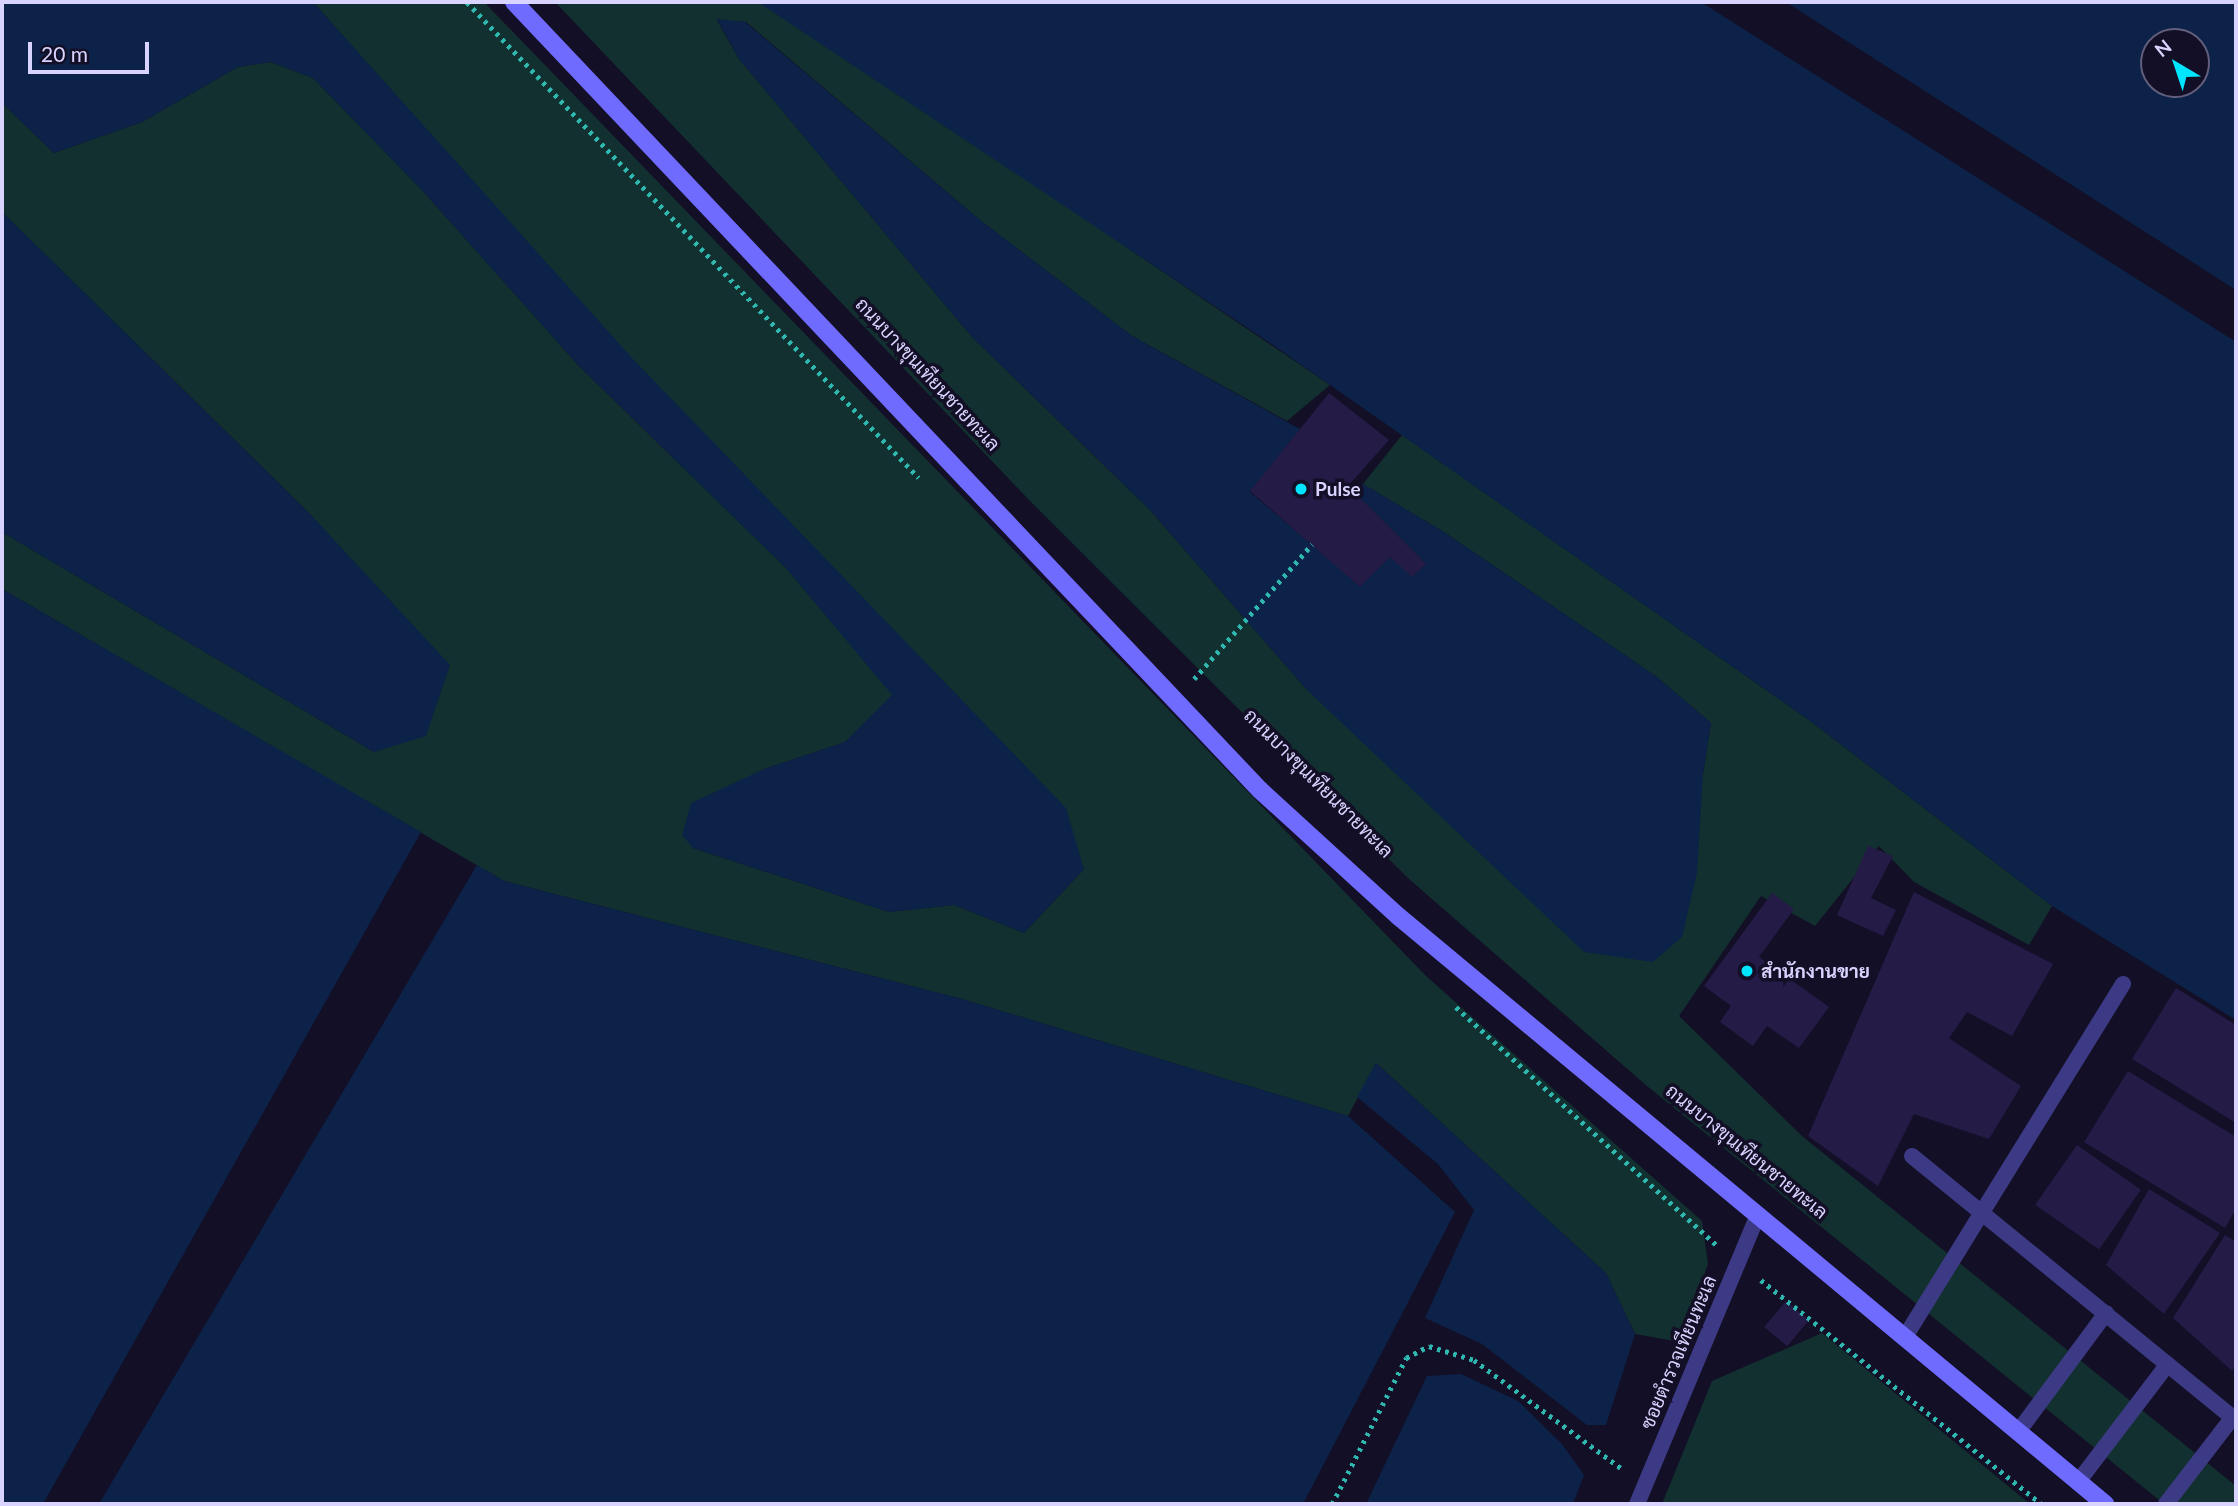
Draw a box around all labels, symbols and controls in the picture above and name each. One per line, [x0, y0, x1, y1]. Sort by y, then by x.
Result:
scale bar [32, 28, 152, 72]
north arrow [2140, 28, 2210, 98]
text: N [2150, 34, 2176, 61]
text: 20 m [41, 41, 88, 66]
street label: ถนนบางขุนเทียนชายทะเล [851, 293, 1005, 455]
place label: Pulse [1315, 478, 1361, 500]
marker: Pulse [1293, 481, 1309, 497]
street label: ถนนบางขุนเทียนชายทะเล [1240, 704, 1398, 862]
place label: สำนักงานขาย [1761, 960, 1870, 982]
marker: สำนักงานขาย [1739, 963, 1755, 979]
street label: ถนนบางขุนเทียนชายทะเล [1662, 1079, 1832, 1223]
street label: ซอยตำรวจเทียนทะเล [1635, 1272, 1721, 1432]

